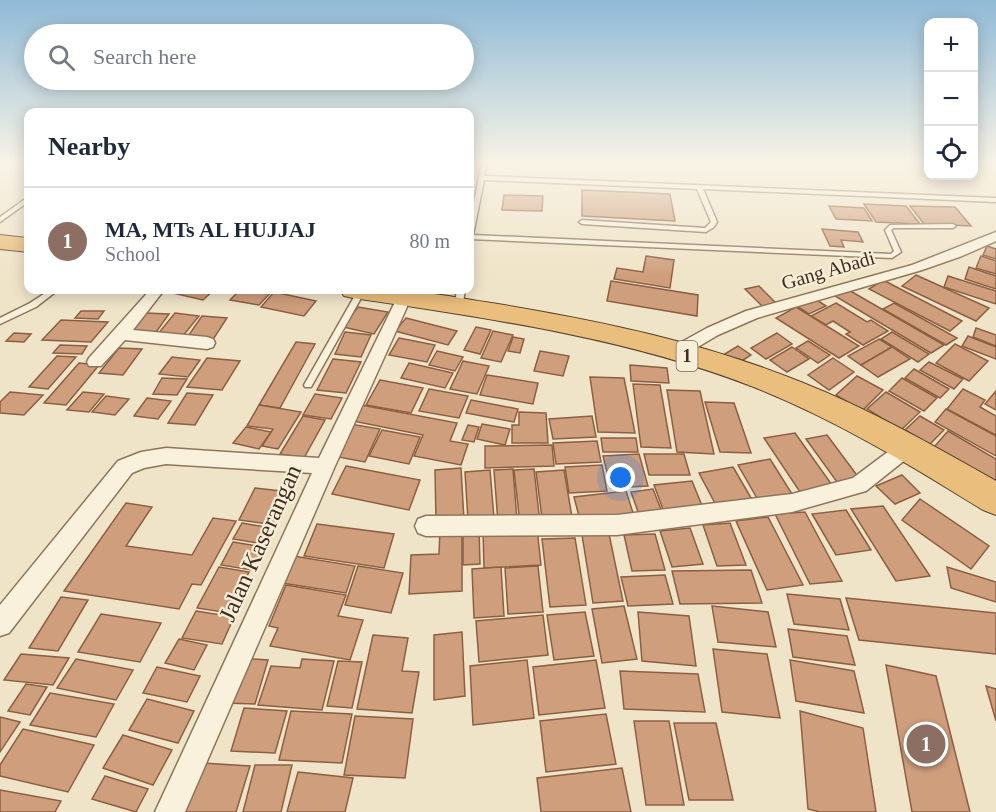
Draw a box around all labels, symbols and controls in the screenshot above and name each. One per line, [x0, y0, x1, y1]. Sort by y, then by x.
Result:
map controls [924, 18, 978, 180]
button: + [924, 18, 978, 72]
search box [24, 24, 474, 90]
icon: search [45, 41, 78, 74]
text: Search here [93, 44, 196, 69]
button: − [924, 72, 978, 126]
button: locate [924, 126, 978, 180]
text: Nearby [48, 132, 130, 161]
text: MA, MTs AL HUJJAJ [105, 217, 316, 242]
text: 1 [63, 230, 73, 252]
text: 80 m [409, 230, 450, 252]
text: School [105, 243, 161, 265]
street label: Gang Abadi [779, 246, 878, 295]
road number: 1 [676, 341, 698, 371]
street label: Jalan Kaserangan [214, 461, 306, 625]
your location [606, 463, 635, 492]
pin: 1 [906, 722, 946, 766]

